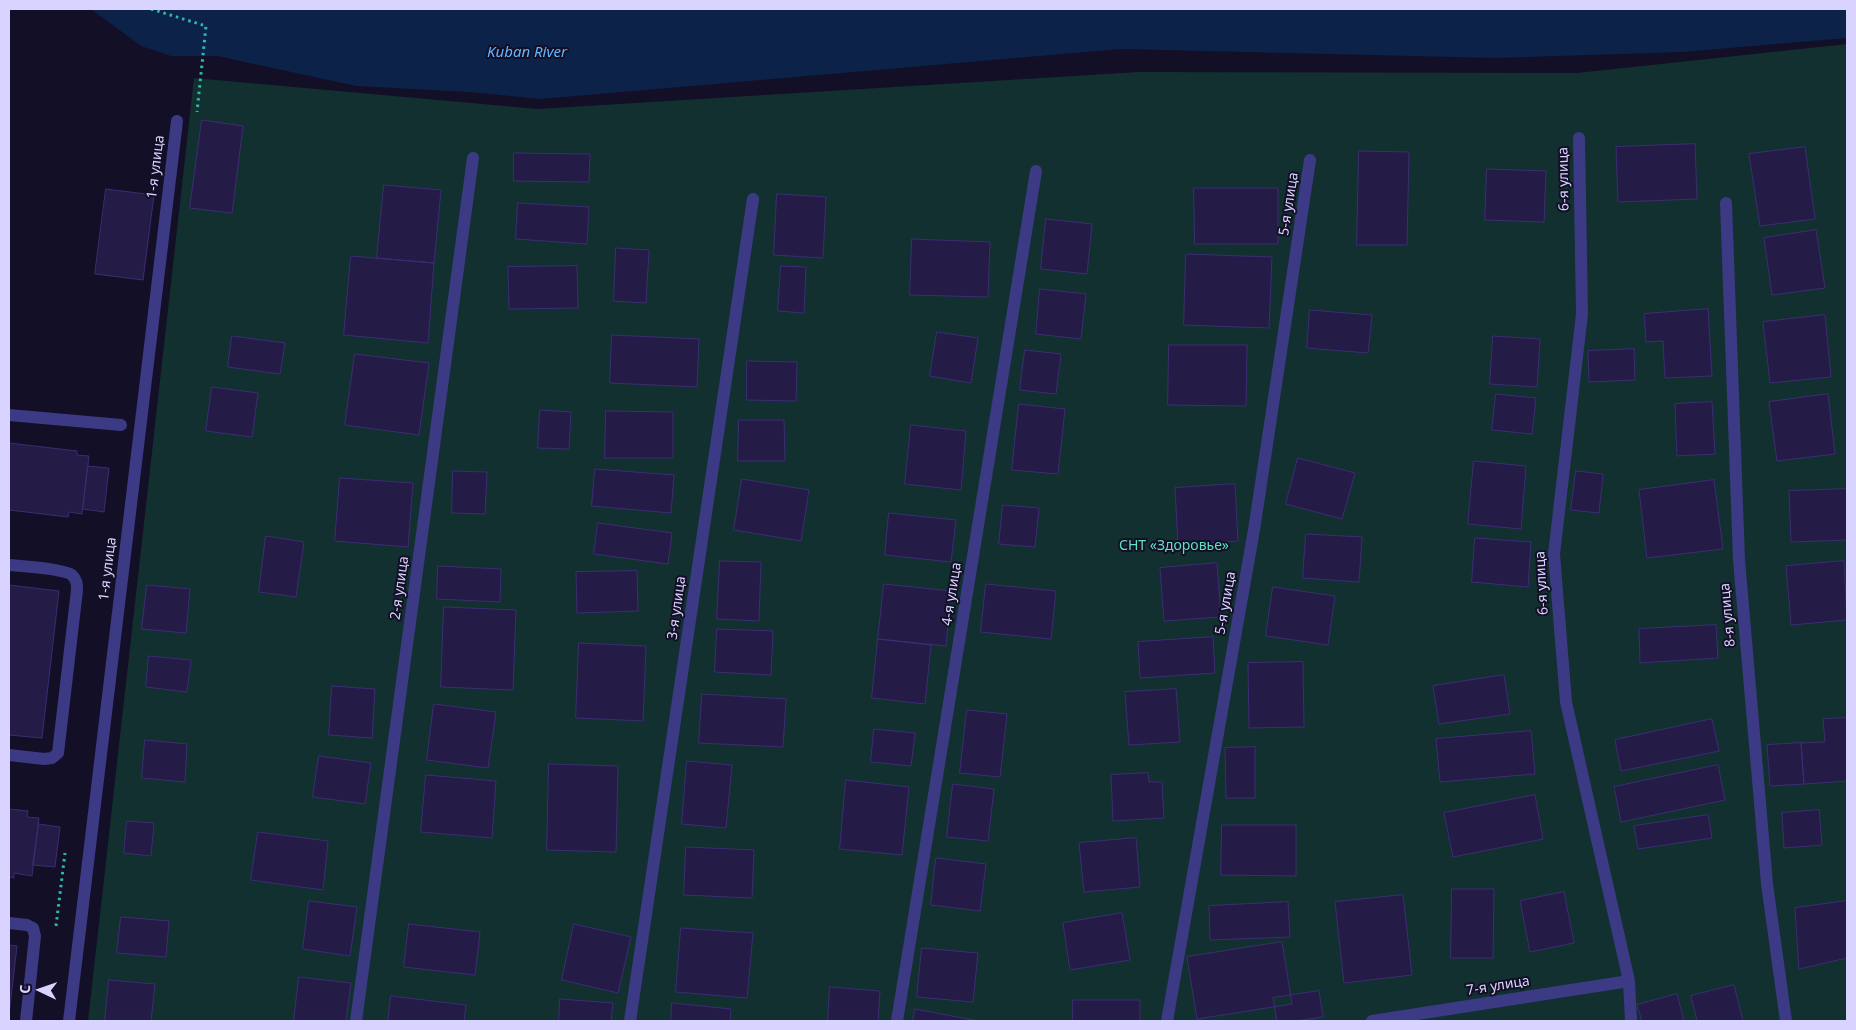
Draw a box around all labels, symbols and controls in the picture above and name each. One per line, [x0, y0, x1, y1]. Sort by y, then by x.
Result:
water label: Kuban River [487, 44, 567, 62]
street label: 1-я улица [144, 134, 168, 200]
street label: 6-я улица [1555, 147, 1573, 211]
street label: 5-я улица [1276, 171, 1302, 237]
street label: 1-я улица [96, 536, 120, 602]
park label: СНТ «Здоровье» [1119, 538, 1229, 554]
street label: 6-я улица [1532, 551, 1552, 615]
street label: 2-я улица [387, 555, 413, 621]
street label: 4-я улица [939, 561, 965, 627]
street label: 5-я улица [1212, 570, 1240, 636]
street label: 3-я улица [664, 575, 690, 641]
street label: 8-я улица [1717, 582, 1739, 648]
north arrow [15, 965, 65, 1015]
street label: 7-я улица [1465, 973, 1531, 999]
text: С [15, 984, 34, 994]

